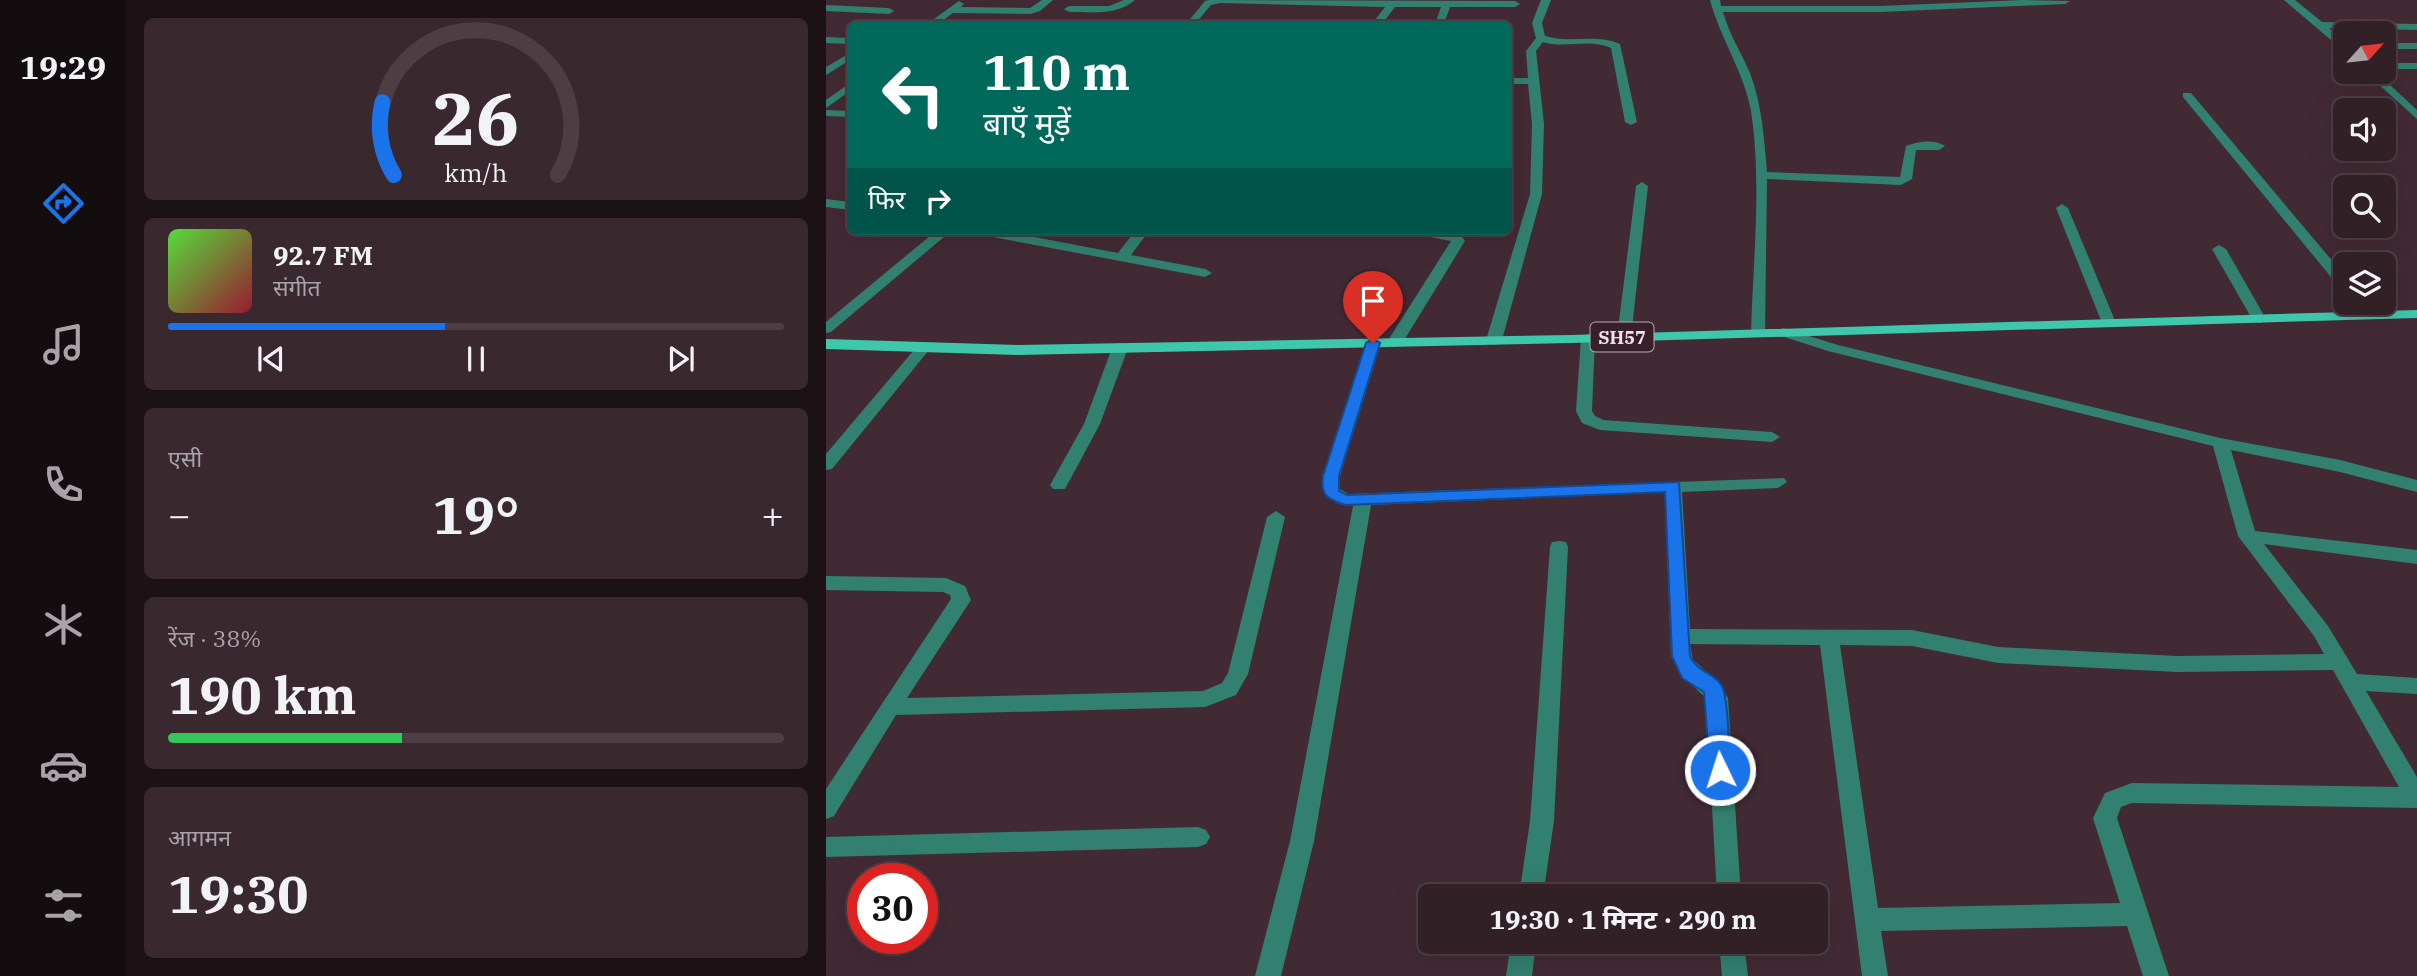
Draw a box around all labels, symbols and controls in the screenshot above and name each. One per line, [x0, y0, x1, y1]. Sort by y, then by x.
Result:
north arrow [2333, 21, 2396, 84]
map controls [2333, 21, 2396, 315]
text: 110 m [983, 40, 1130, 103]
text: 19:29 [20, 46, 106, 88]
icon: left [868, 49, 959, 140]
text: 26 [432, 70, 520, 165]
button: sound [2333, 98, 2396, 161]
text: बाएँ मुड़ें [983, 102, 1071, 144]
text: km/h [444, 156, 508, 189]
button: search [2333, 175, 2396, 238]
icon: directions [39, 179, 88, 228]
text: फिर [868, 182, 905, 216]
icon: right [919, 182, 957, 220]
text: 92.7 FM [273, 238, 373, 272]
button: layers [2333, 252, 2396, 315]
pin [1343, 271, 1403, 343]
text: संगीत [273, 272, 321, 302]
icon: arrive [1354, 282, 1392, 320]
icon: music [39, 320, 88, 369]
road number: SH57 [1590, 323, 1654, 352]
icon: previous [252, 340, 290, 378]
icon: pause [457, 340, 495, 378]
icon: next [662, 340, 700, 378]
text: एसी [168, 443, 202, 473]
icon: phone [39, 460, 88, 509]
text: 19° [433, 481, 519, 548]
text: − [168, 490, 191, 539]
text: + [761, 490, 784, 539]
icon: climate [39, 600, 88, 649]
text: रेंज · 38% [168, 623, 261, 653]
text: 190 km [168, 661, 357, 728]
position arrow [1683, 733, 1757, 807]
icon: car [39, 741, 88, 790]
text: आगमन [168, 822, 231, 852]
text: 19:30 [168, 860, 309, 927]
speed limit sign: 30 [847, 863, 938, 954]
icon: filters [39, 881, 88, 930]
text: 19:30 · 1 मिनट · 290 m [1489, 902, 1757, 936]

